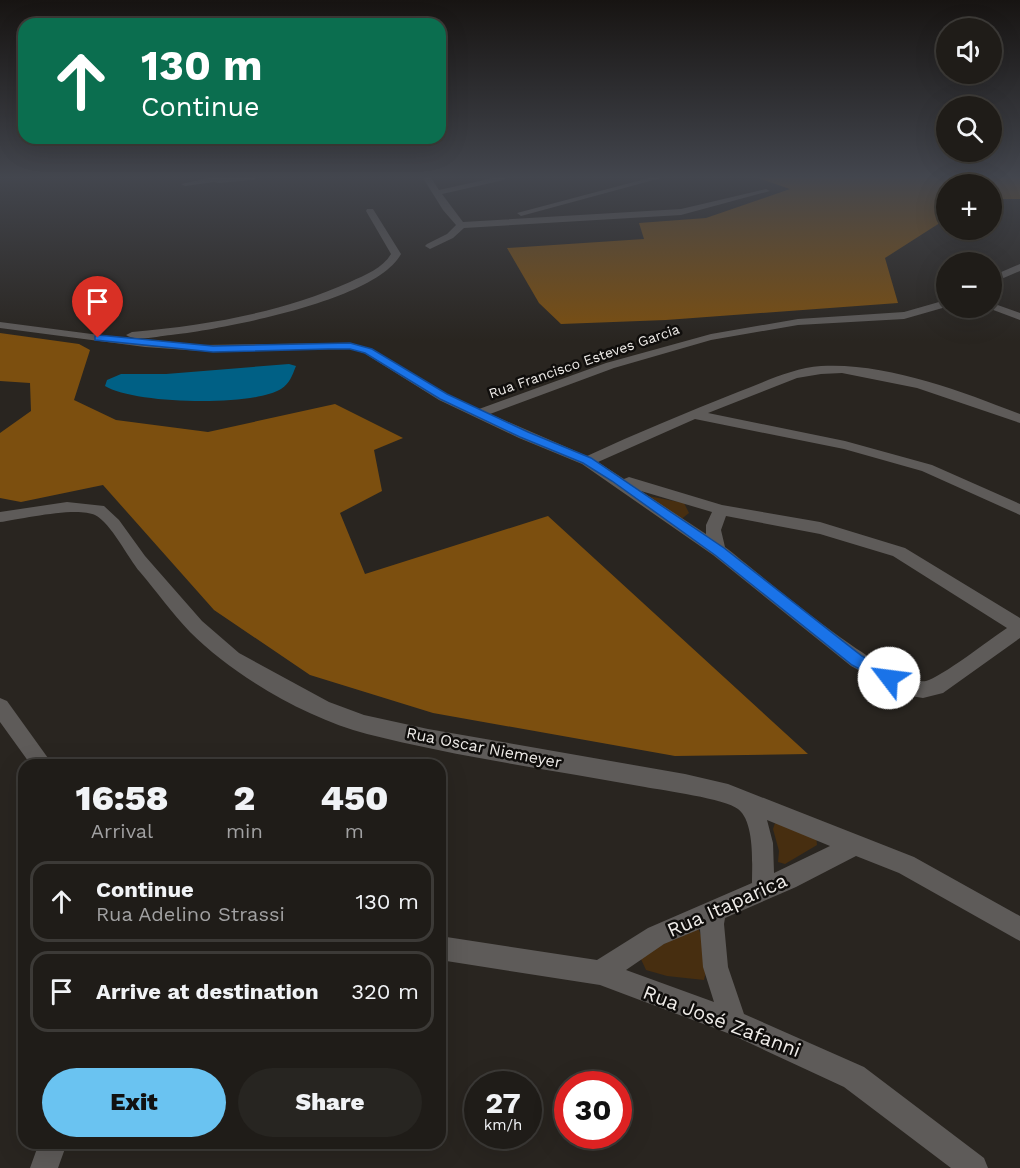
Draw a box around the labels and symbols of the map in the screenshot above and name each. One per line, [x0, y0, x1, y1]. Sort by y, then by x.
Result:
pin [72, 276, 123, 338]
street label: Rua Francisco Esteves Garcia [486, 321, 682, 401]
position arrow [857, 646, 921, 710]
street label: Rua Oscar Niemeyer [405, 723, 564, 772]
street label: Rua Itaparica [663, 868, 791, 942]
street label: Rua José Zafanni [640, 980, 804, 1062]
speed limit sign: 30 [554, 1071, 632, 1149]

